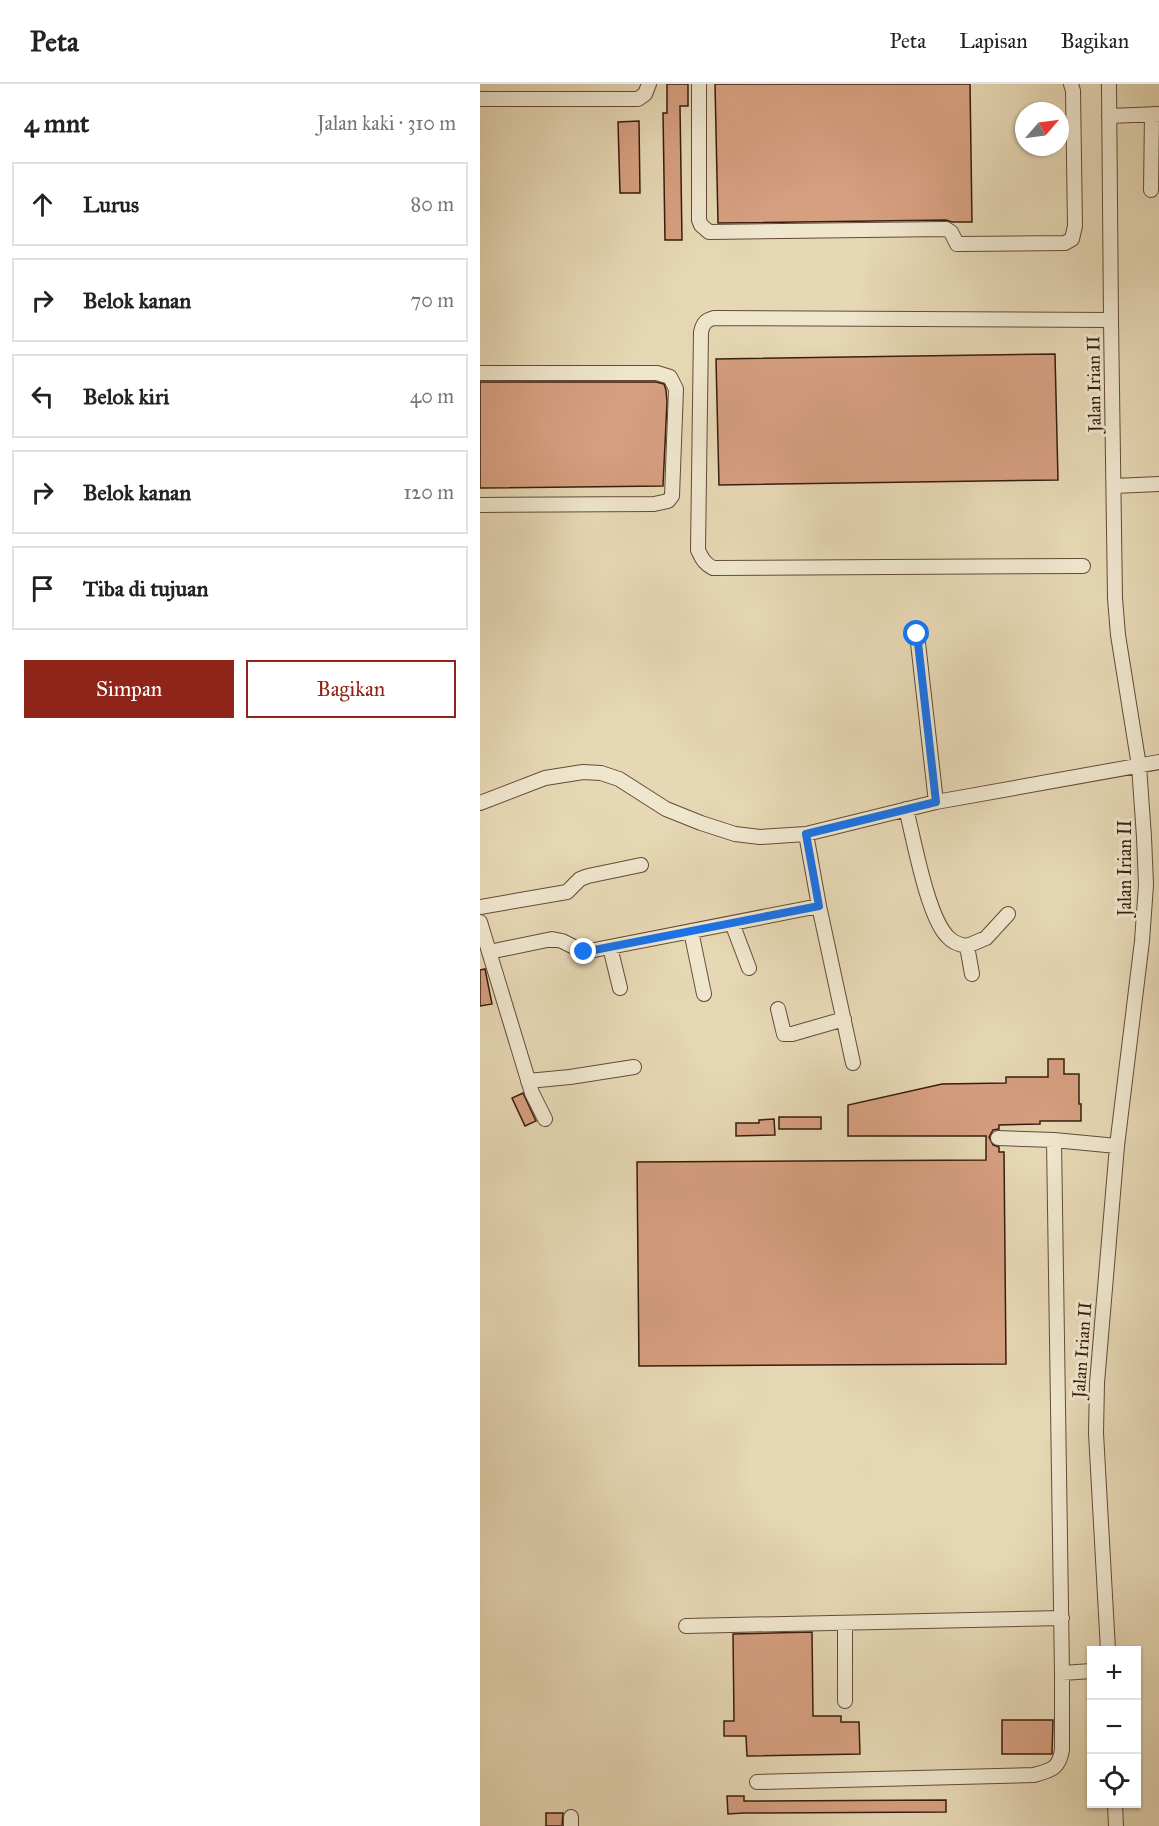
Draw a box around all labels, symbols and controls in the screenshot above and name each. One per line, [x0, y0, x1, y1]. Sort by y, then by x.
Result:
text: Peta [30, 24, 79, 59]
text: Peta [890, 28, 926, 54]
text: Lapisan [959, 28, 1028, 54]
text: Bagikan [1061, 28, 1129, 54]
north arrow [1015, 102, 1069, 156]
text: 4 mnt [24, 107, 89, 139]
text: Jalan kaki · 310 m [317, 111, 456, 135]
icon: ahead [26, 188, 59, 221]
text: Lurus [83, 191, 139, 218]
text: 80 m [411, 192, 454, 216]
icon: right [26, 284, 59, 317]
text: Belok kanan [83, 287, 191, 314]
text: 70 m [411, 288, 454, 312]
street label: Jalan Irian II [1082, 335, 1107, 434]
icon: left [26, 380, 59, 413]
text: Belok kiri [83, 383, 169, 410]
text: 40 m [410, 384, 454, 408]
icon: right [26, 476, 59, 509]
text: Belok kanan [83, 479, 191, 506]
text: 120 m [403, 480, 454, 504]
icon: arrive [26, 572, 59, 605]
text: Tiba di tujuan [83, 575, 208, 602]
route start [903, 620, 929, 646]
button: Simpan [24, 660, 234, 718]
button: Bagikan [246, 660, 456, 718]
street label: Jalan Irian II [1114, 819, 1137, 918]
route end [570, 938, 596, 964]
street label: Jalan Irian II [1068, 1301, 1097, 1401]
map controls [1087, 1646, 1141, 1808]
button: + [1087, 1646, 1141, 1700]
button: − [1087, 1700, 1141, 1754]
button: locate [1087, 1754, 1141, 1808]

